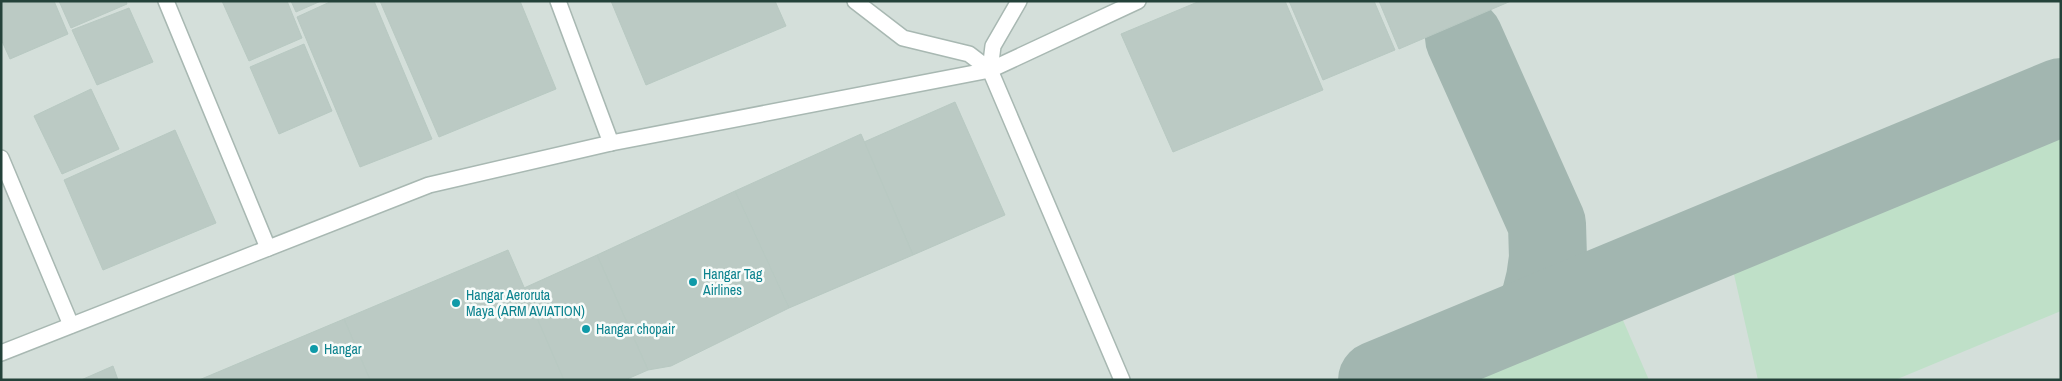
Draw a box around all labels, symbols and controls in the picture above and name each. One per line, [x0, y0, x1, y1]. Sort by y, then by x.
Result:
place label: Hangar Tag Airlines [702, 265, 763, 299]
marker: Hangar Tag Airlines [687, 276, 699, 288]
place label: Hangar Aeroruta Maya (ARM AVIATION) [466, 286, 585, 320]
marker: Hangar Aeroruta Maya (ARM AVIATION) [450, 297, 462, 309]
place label: Hangar chopair [596, 320, 675, 338]
marker: Hangar chopair [580, 323, 592, 335]
place label: Hangar [324, 340, 362, 358]
marker: Hangar [308, 343, 320, 355]

